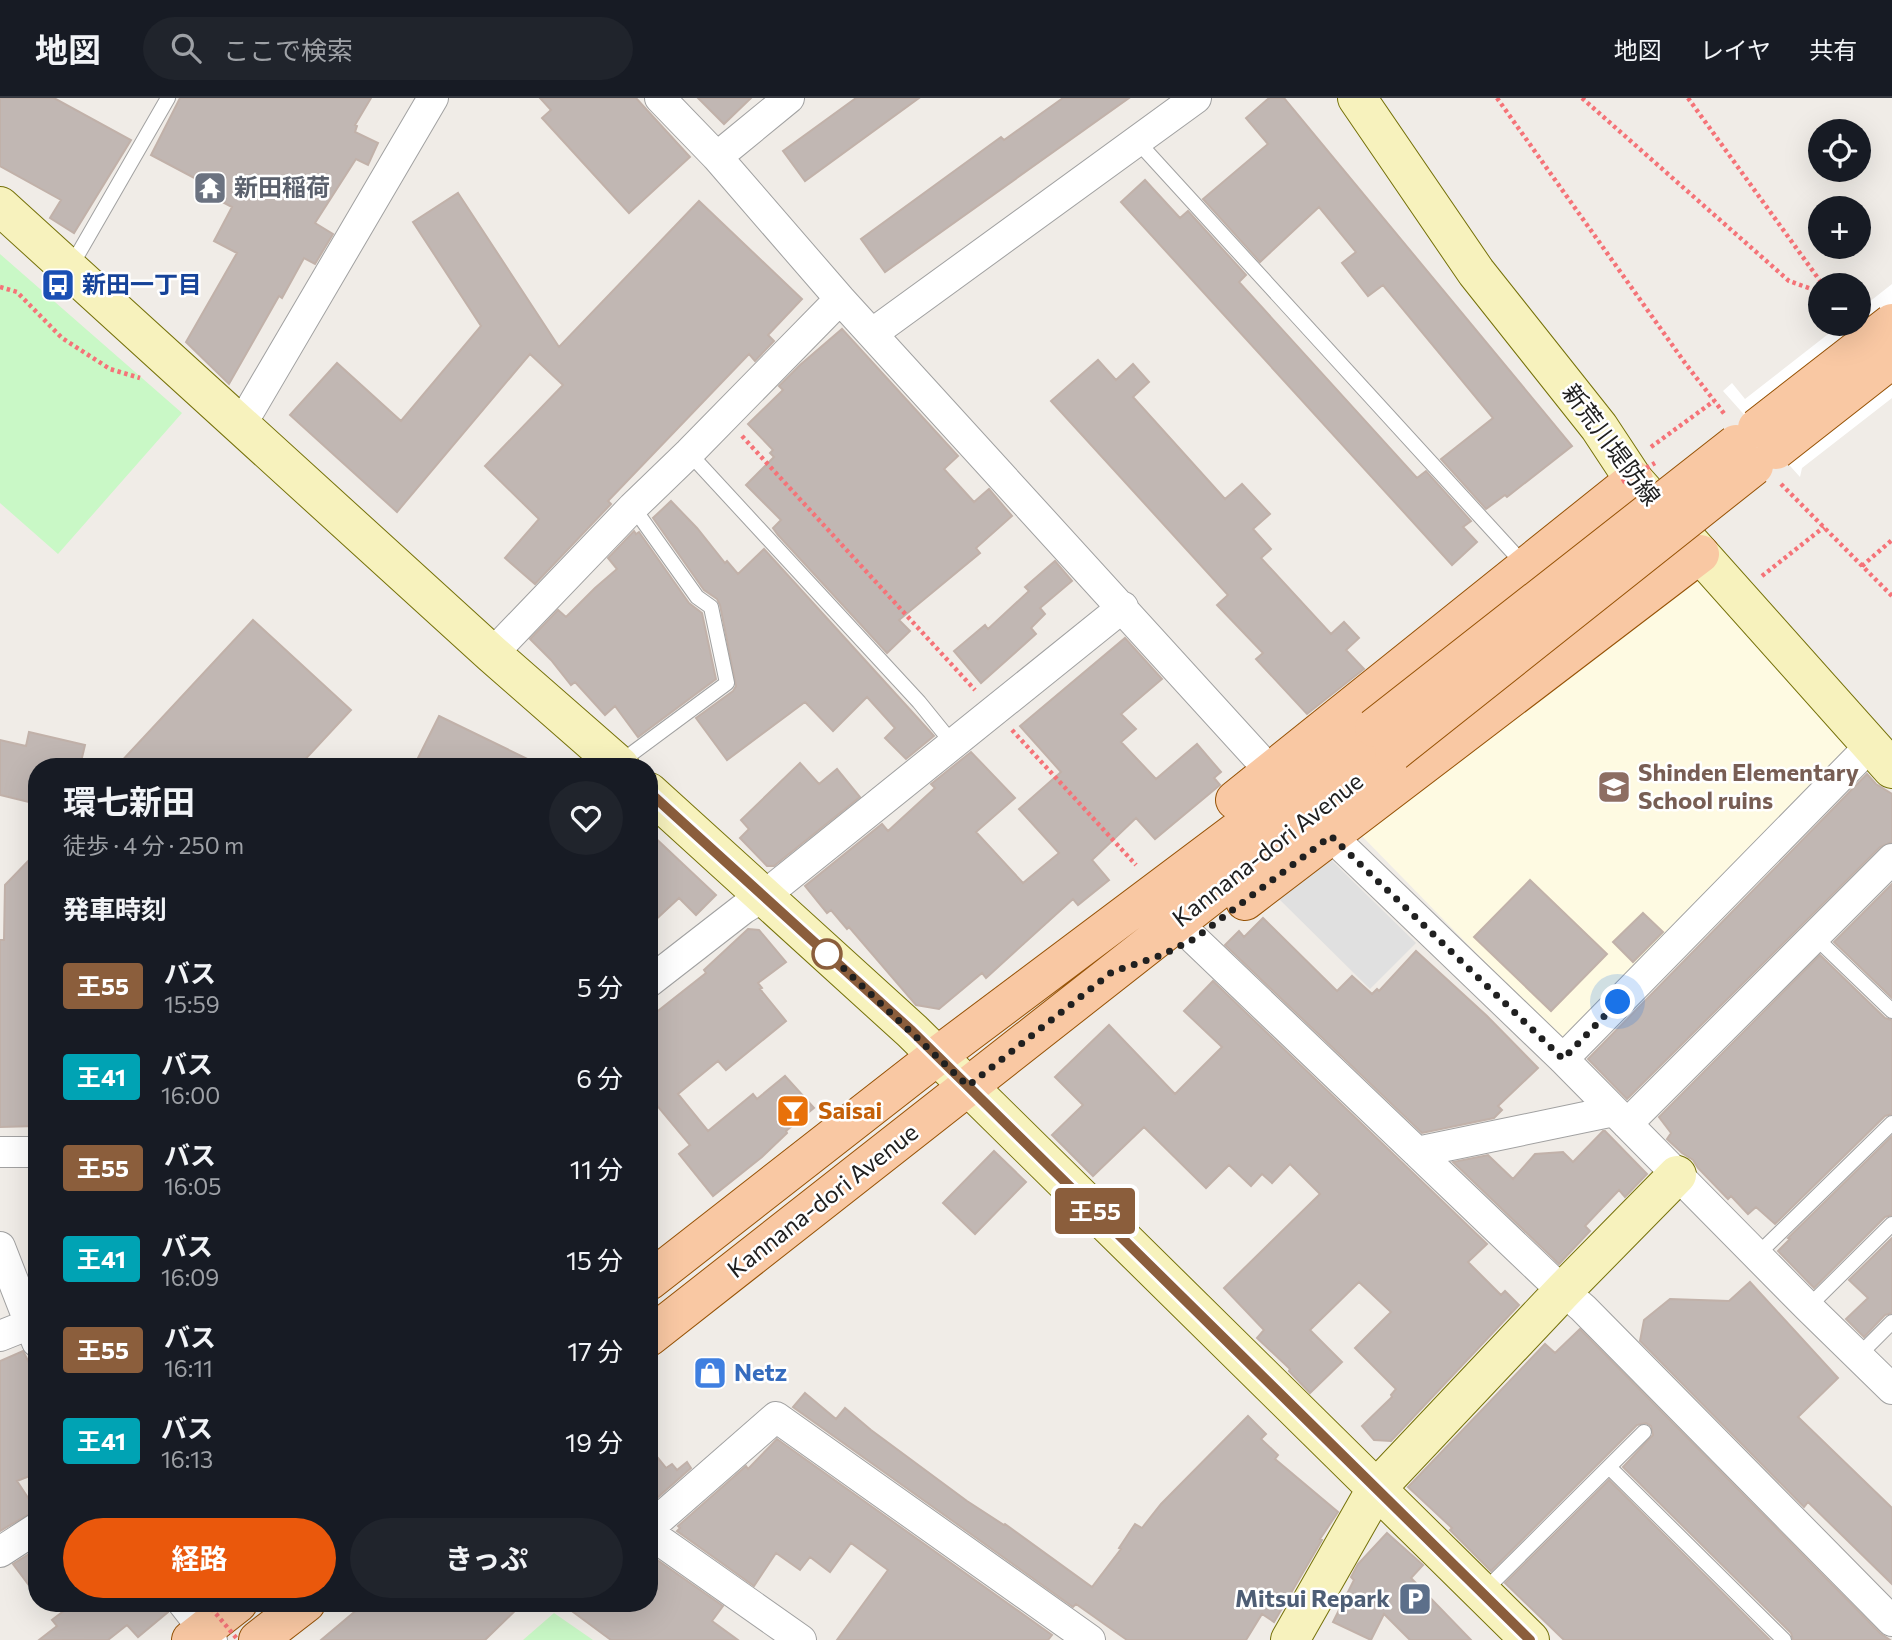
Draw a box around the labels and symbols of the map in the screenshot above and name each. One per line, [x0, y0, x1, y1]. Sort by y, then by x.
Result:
temple icon: 新田稲荷 [191, 169, 229, 207]
place label: 新田稲荷 [234, 172, 330, 201]
bus stop icon: 新田一丁目 [39, 266, 77, 304]
place label: 新田一丁目 [82, 269, 202, 298]
street label: 新荒川堤防線 [1557, 378, 1667, 510]
place label: Shinden Elementary School ruins [1638, 757, 1859, 814]
street label: Kannana-dori Avenue [1166, 765, 1368, 932]
school or university icon: Shinden Elementary School ruins [1595, 768, 1633, 806]
unlabelled marker [812, 939, 842, 969]
your location [1600, 984, 1635, 1019]
bar icon: Saisai [774, 1092, 812, 1130]
place label: Saisai [818, 1095, 882, 1124]
street label: Kannana-dori Avenue [721, 1116, 923, 1283]
line badge: 王55 [1055, 1188, 1135, 1234]
shop icon: Netz [691, 1354, 729, 1392]
place label: Netz [734, 1357, 787, 1386]
parking icon: Mitsui Repark [1396, 1580, 1434, 1618]
place label: Mitsui Repark [1235, 1583, 1390, 1612]

